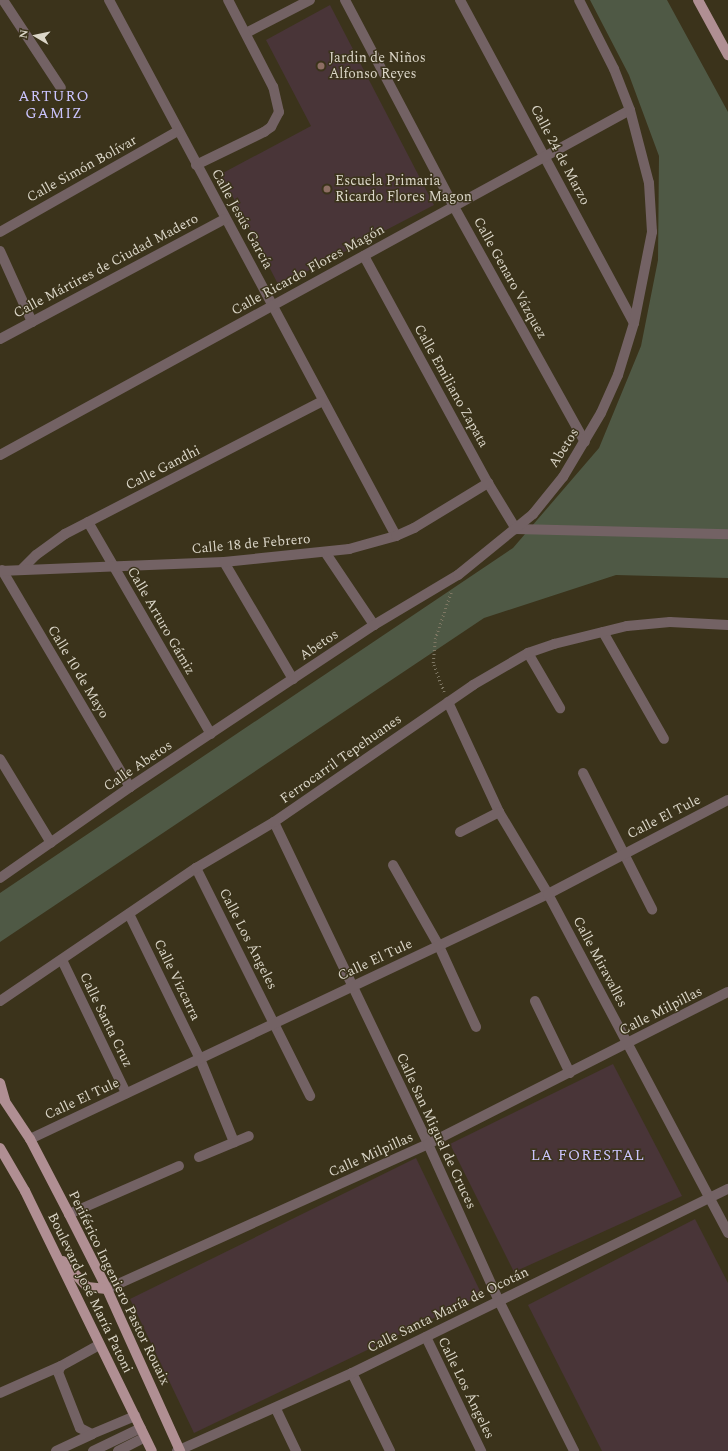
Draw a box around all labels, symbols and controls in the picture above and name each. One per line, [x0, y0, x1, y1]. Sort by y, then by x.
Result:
north arrow [16, 16, 56, 56]
text: N [15, 28, 33, 40]
place label: Jardin de Niños Alfonso Reyes [329, 50, 426, 82]
marker: Jardin de Niños Alfonso Reyes [316, 61, 326, 71]
district label: ARTURO GAMIZ [18, 87, 90, 122]
street label: Calle 24 de Marzo [527, 102, 593, 208]
street label: Calle Simón Bolívar [24, 132, 140, 206]
street label: Calle Jesús García [208, 166, 276, 272]
place label: Escuela Primaria Ricardo Flores Magon [335, 173, 472, 206]
marker: Escuela Primaria Ricardo Flores Magon [322, 184, 332, 194]
street label: Calle Mártires de Ciudad Madero [11, 210, 201, 322]
street label: Calle Genaro Vázquez [470, 214, 550, 342]
street label: Calle Ricardo Flores Magón [229, 221, 387, 319]
street label: Calle Emiliano Zapata [410, 322, 492, 450]
street label: Abetos [545, 425, 583, 471]
street label: Calle Gandhi [123, 442, 203, 494]
street label: Calle 18 de Febrero [191, 530, 311, 558]
street label: Calle Arturo Gámiz [123, 564, 199, 678]
street label: Calle 10 de Mayo [44, 622, 112, 722]
street label: Abetos [296, 626, 342, 664]
street label: Ferrocarril Tepehuanes [277, 711, 405, 807]
street label: Calle Abetos [101, 737, 175, 795]
street label: Calle El Tule [624, 791, 704, 843]
street label: Calle Los Ángeles [215, 886, 281, 992]
street label: Calle Miravalles [569, 914, 631, 1010]
street label: Calle El Tule [335, 935, 415, 985]
street label: Calle Vizcarra [150, 937, 204, 1023]
street label: Calle Santa Cruz [76, 970, 136, 1070]
street label: Calle Milpillas [617, 983, 705, 1039]
street label: Calle San Miguel de Cruces [392, 1050, 480, 1212]
street label: Calle El Tule [42, 1074, 122, 1124]
street label: Calle Milpillas [326, 1129, 416, 1181]
district label: LA FORESTAL [531, 1147, 645, 1165]
street label: Periférico Ingeniero Pastor Rouaix [65, 1188, 173, 1388]
street label: Boulevard José María Patoni [44, 1210, 136, 1376]
street label: Calle Santa María de Ocotán [364, 1264, 532, 1356]
street label: Calle Los Ángeles [434, 1334, 498, 1442]

